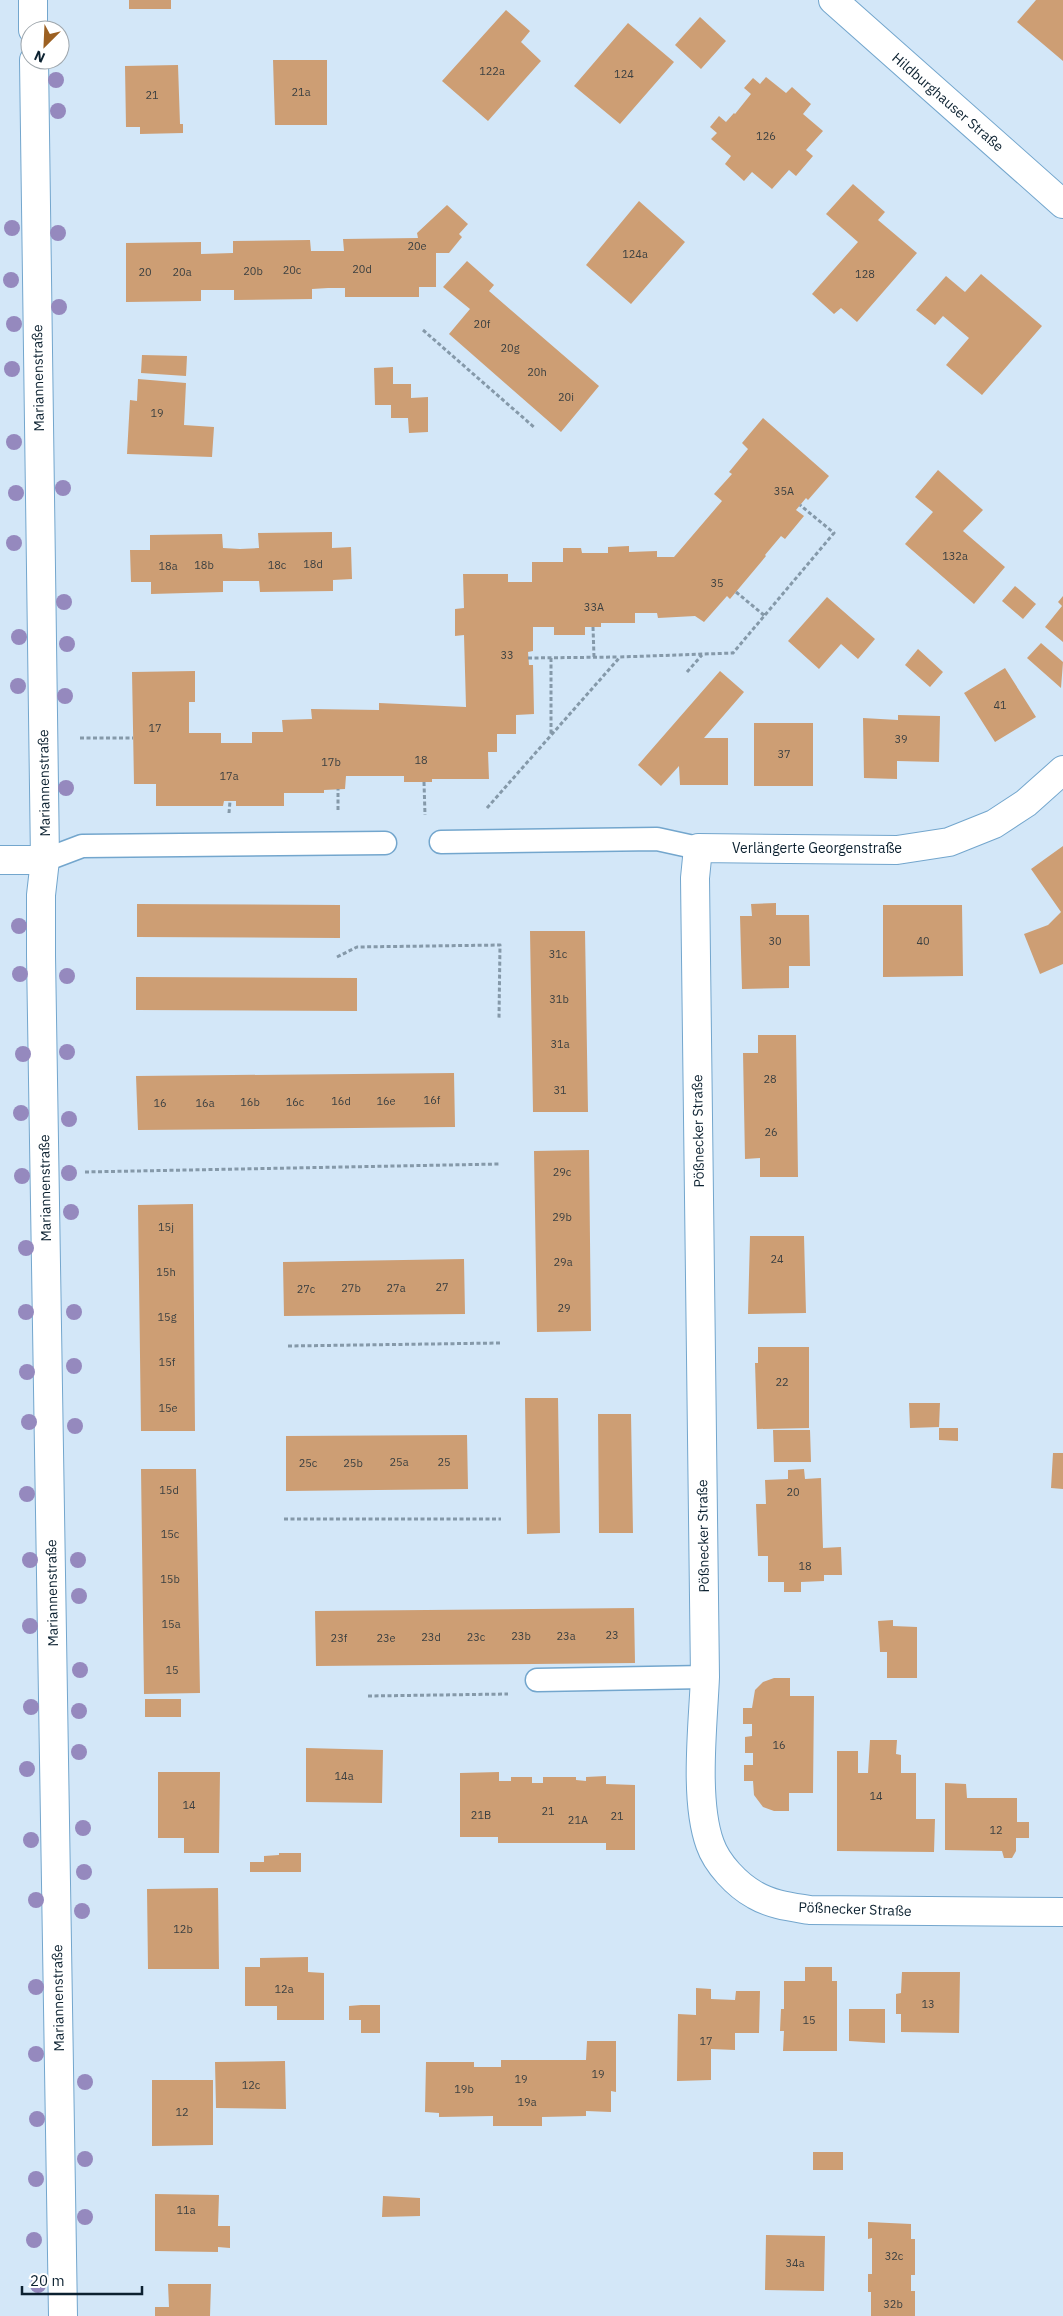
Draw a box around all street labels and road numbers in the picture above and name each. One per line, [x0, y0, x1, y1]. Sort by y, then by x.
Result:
street label: Hildburghauser Straße [888, 49, 1008, 156]
street label: Mariannenstraße [28, 324, 48, 432]
street label: Mariannenstraße [34, 729, 54, 837]
street label: Verlängerte Georgenstraße [732, 839, 902, 857]
street label: Pößnecker Straße [688, 1074, 708, 1188]
street label: Mariannenstraße [35, 1134, 55, 1242]
street label: Pößnecker Straße [693, 1479, 713, 1593]
street label: Mariannenstraße [42, 1539, 62, 1647]
street label: Pößnecker Straße [798, 1898, 912, 1920]
street label: Mariannenstraße [48, 1944, 68, 2052]

